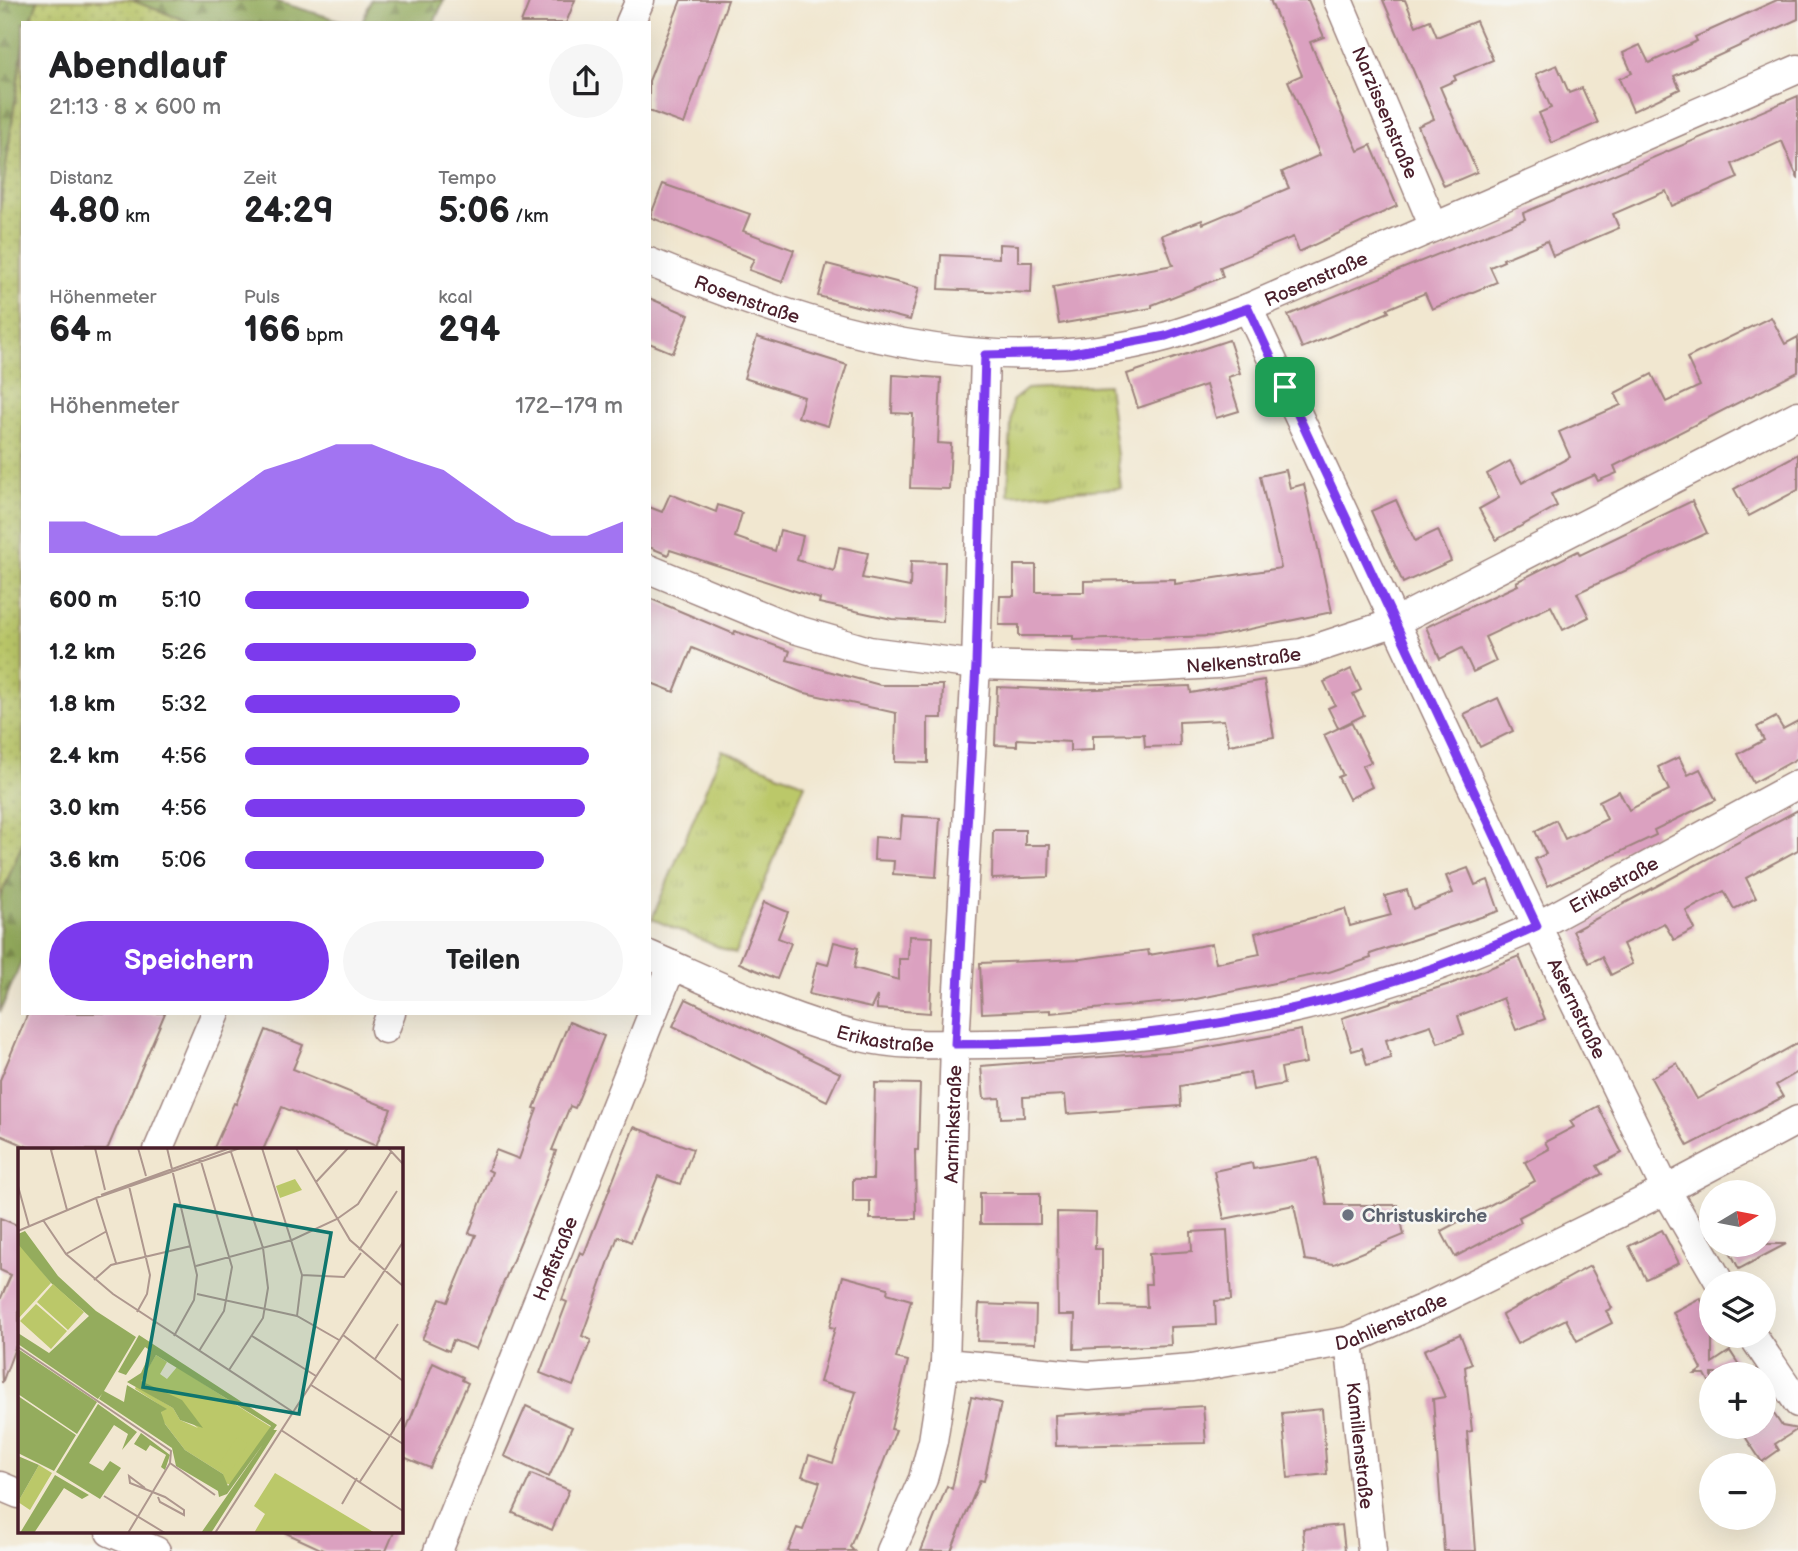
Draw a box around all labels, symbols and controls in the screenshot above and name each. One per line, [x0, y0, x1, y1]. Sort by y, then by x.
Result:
text: Abendlauf [49, 44, 227, 89]
button: share [549, 44, 623, 118]
street label: Narzissenstraße [1346, 44, 1422, 182]
text: 21:13 · 8 × 600 m [49, 93, 221, 121]
text: Distanz [49, 167, 113, 190]
text: Zeit [244, 167, 277, 190]
text: Tempo [438, 167, 497, 190]
text: 4.80 [49, 190, 120, 233]
text: 24:29 [244, 190, 334, 233]
text: 5:06 [438, 190, 510, 233]
text: km [120, 205, 150, 228]
text: /km [510, 205, 549, 228]
street label: Rosenstraße [1261, 247, 1371, 312]
street label: Rosenstraße [691, 271, 802, 329]
text: Höhenmeter [49, 286, 156, 309]
text: Puls [244, 286, 280, 309]
text: kcal [438, 286, 472, 309]
text: 64 [49, 309, 91, 352]
text: 166 [244, 309, 301, 352]
text: 294 [438, 309, 500, 352]
text: m [91, 324, 112, 347]
text: bpm [301, 324, 343, 347]
pin [1255, 357, 1315, 417]
icon: arrive [1266, 368, 1304, 406]
text: Höhenmeter [49, 392, 179, 420]
text: 172–179 m [515, 392, 623, 420]
text: 600 m [49, 586, 117, 614]
text: 5:10 [161, 586, 201, 614]
text: 1.2 km [49, 638, 115, 666]
text: 5:26 [161, 638, 206, 666]
street label: Nelkenstraße [1186, 643, 1302, 679]
text: 1.8 km [49, 690, 115, 718]
text: 5:32 [161, 690, 207, 718]
text: 2.4 km [49, 742, 119, 770]
text: 4:56 [161, 742, 207, 770]
text: 3.0 km [49, 794, 120, 822]
text: 4:56 [161, 794, 207, 822]
text: 3.6 km [49, 846, 119, 874]
text: 5:06 [161, 846, 206, 874]
street label: Erikastraße [1566, 852, 1663, 919]
button: Speichern [49, 921, 329, 1001]
button: Teilen [343, 921, 623, 1001]
street label: Asternstraße [1542, 955, 1610, 1063]
street label: Erikastraße [834, 1021, 934, 1057]
street label: Aarninkstraße [941, 1065, 967, 1184]
inset map [18, 1148, 402, 1534]
north arrow [1699, 1180, 1776, 1256]
map controls [1699, 1180, 1776, 1530]
place label: Christuskirche [1362, 1205, 1487, 1228]
marker: Christuskirche [1340, 1207, 1356, 1223]
street label: Hoffstraße [529, 1214, 583, 1305]
button: layers [1699, 1271, 1776, 1348]
street label: Dahlienstraße [1333, 1289, 1451, 1356]
button: + [1699, 1362, 1776, 1439]
street label: Kamillenstraße [1341, 1381, 1377, 1510]
button: − [1699, 1453, 1776, 1530]

